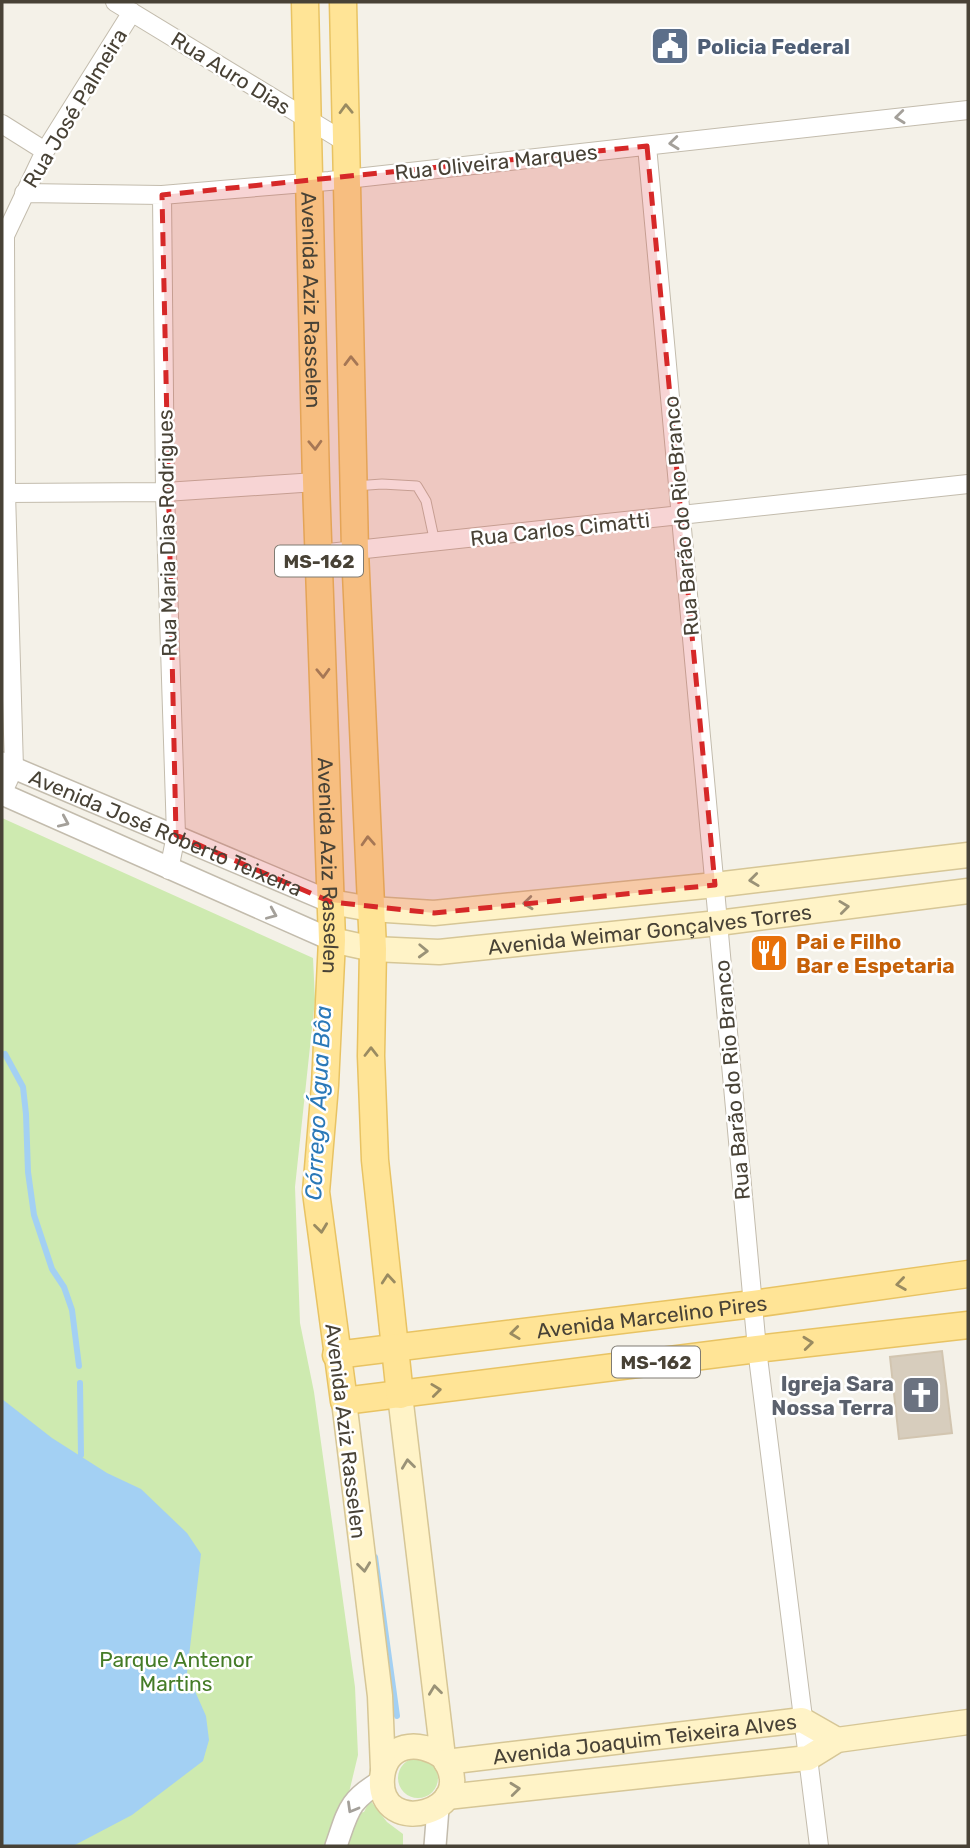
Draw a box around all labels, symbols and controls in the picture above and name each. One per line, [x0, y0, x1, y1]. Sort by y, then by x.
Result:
street label: Rua José Palmeira [18, 24, 132, 192]
public building icon: Policia Federal [649, 25, 691, 67]
street label: Rua Auro Dias [167, 26, 295, 120]
place label: Policia Federal [697, 34, 850, 59]
one-way arrow [338, 103, 354, 113]
one-way arrow [895, 110, 906, 125]
one-way arrow [668, 135, 680, 150]
street label: Rua Oliveira Marques [393, 139, 599, 185]
street label: Avenida Aziz Rasselen [297, 191, 327, 409]
one-way arrow [344, 355, 359, 366]
street label: Rua Barão do Rio Branco [658, 395, 704, 637]
street label: Rua Maria Dias Rodrigues [152, 409, 182, 657]
one-way arrow [307, 441, 323, 451]
street label: Rua Carlos Cimatti [469, 507, 651, 551]
road number: MS-162 [275, 546, 363, 576]
one-way arrow [315, 668, 331, 679]
street label: Avenida Aziz Rasselen [313, 757, 345, 975]
street label: Avenida José Roberto Teixeira [26, 764, 306, 901]
one-way arrow [57, 814, 69, 828]
one-way arrow [361, 835, 376, 846]
one-way arrow [749, 873, 760, 888]
one-way arrow [522, 896, 534, 911]
street label: Avenida Weimar Gonçalves Torres [487, 899, 813, 959]
one-way arrow [839, 899, 850, 914]
one-way arrow [265, 906, 277, 920]
place label: Pai e Filho Bar e Espetaria [796, 929, 955, 978]
restaurant icon: Pai e Filho Bar e Espetaria [748, 932, 790, 974]
one-way arrow [418, 944, 429, 959]
street label: Rua Barão do Rio Branco [709, 959, 755, 1201]
water label: Córrego Água Bôa [299, 1005, 337, 1201]
one-way arrow [363, 1046, 379, 1057]
one-way arrow [313, 1222, 328, 1234]
one-way arrow [381, 1273, 396, 1285]
one-way arrow [895, 1276, 907, 1291]
street label: Avenida Marcelino Pires [535, 1290, 768, 1343]
street label: Avenida Aziz Rasselen [320, 1322, 372, 1540]
one-way arrow [509, 1325, 520, 1340]
one-way arrow [802, 1335, 813, 1350]
road number: MS-162 [612, 1346, 700, 1378]
place label: Igreja Sara Nossa Terra [771, 1371, 894, 1420]
church icon: Igreja Sara Nossa Terra [900, 1374, 942, 1416]
one-way arrow [430, 1383, 442, 1398]
one-way arrow [401, 1458, 416, 1470]
one-way arrow [356, 1561, 371, 1572]
park label: Parque Antenor Martins [99, 1647, 253, 1696]
one-way arrow [427, 1684, 442, 1695]
street label: Avenida Joaquim Teixeira Alves [491, 1708, 798, 1769]
one-way arrow [509, 1782, 521, 1797]
one-way arrow [347, 1800, 360, 1813]

